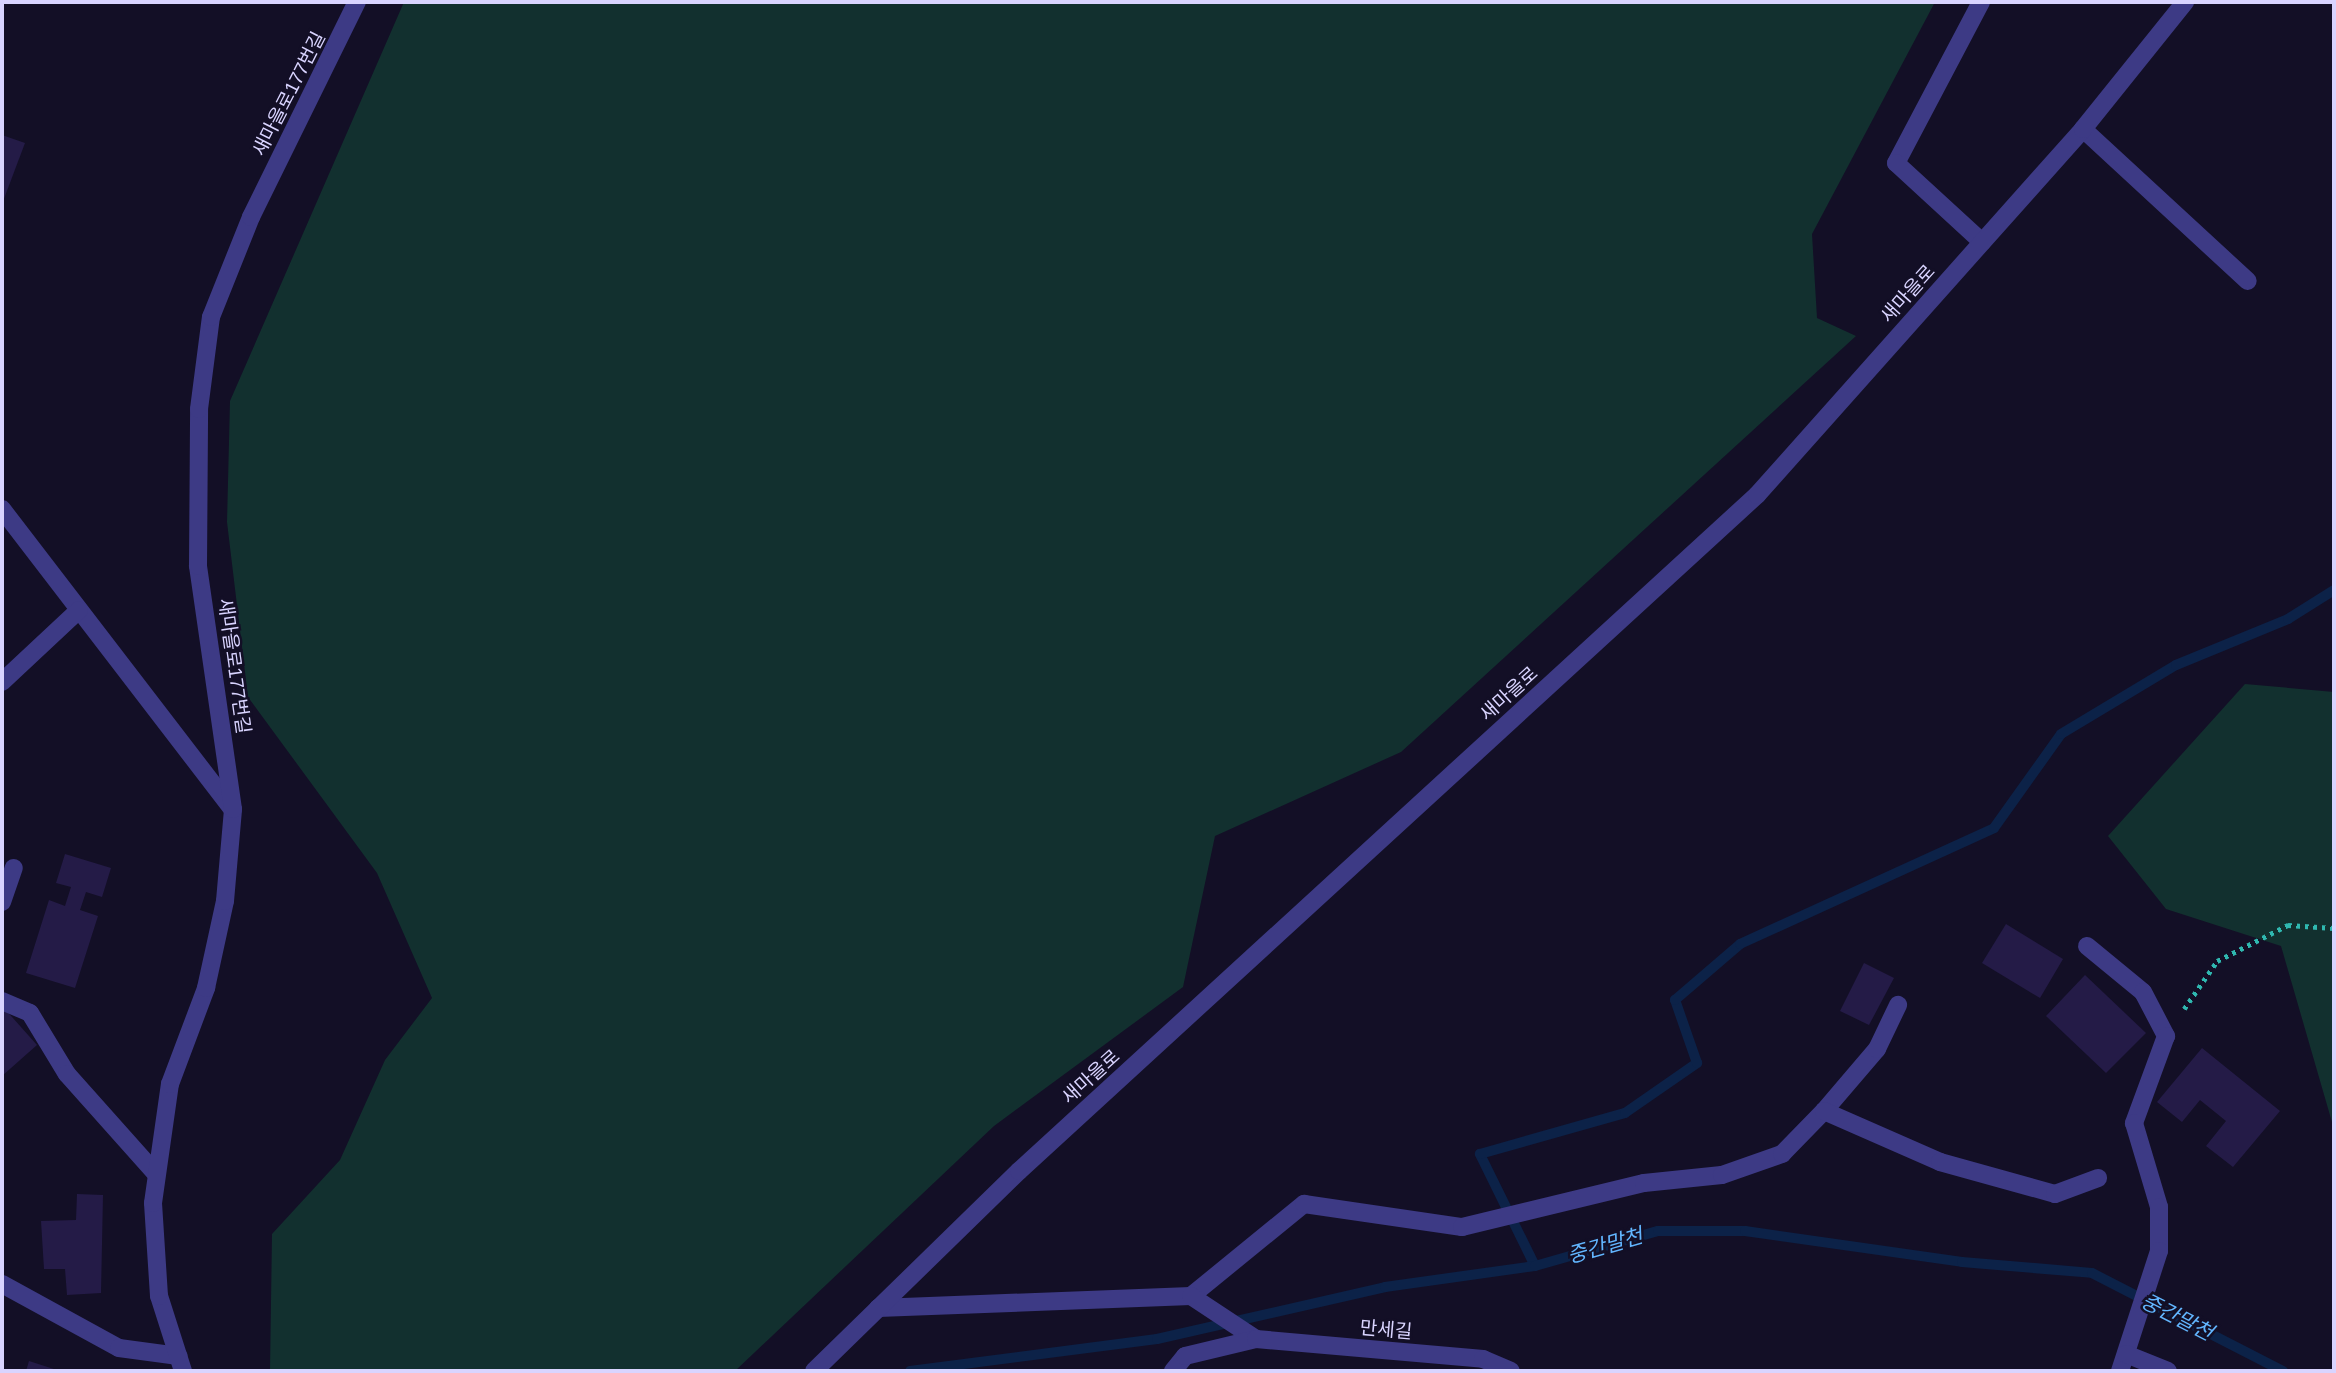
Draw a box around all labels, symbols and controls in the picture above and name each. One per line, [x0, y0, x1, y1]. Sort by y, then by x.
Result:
street label: 새마을로177번길 [248, 28, 330, 160]
street label: 새마을로 [1876, 260, 1940, 328]
street label: 새마을로177번길 [213, 597, 255, 735]
street label: 새마을로 [1475, 662, 1543, 726]
street label: 새마을로 [1057, 1045, 1125, 1109]
water label: 중간말천 [1564, 1223, 1646, 1269]
water label: 중간말천 [2137, 1288, 2217, 1346]
street label: 만세길 [1359, 1316, 1413, 1344]

